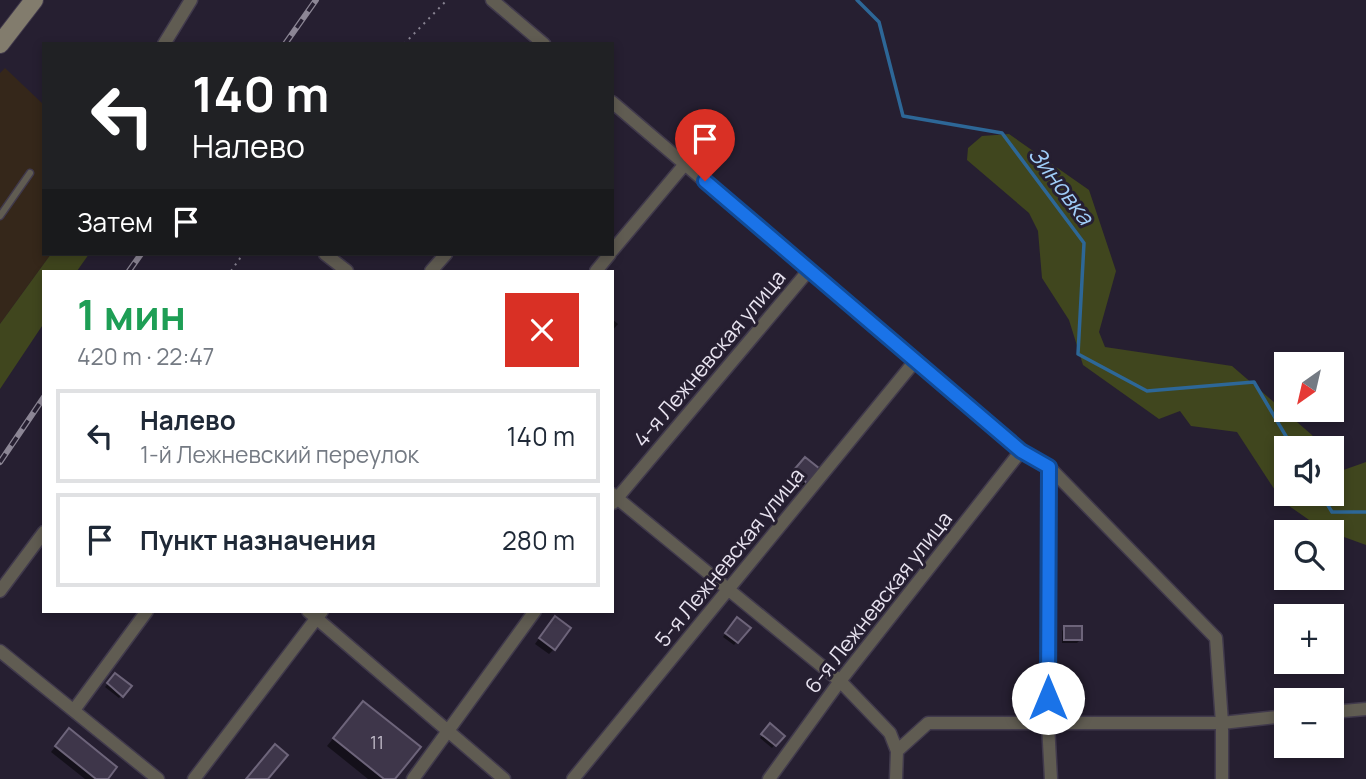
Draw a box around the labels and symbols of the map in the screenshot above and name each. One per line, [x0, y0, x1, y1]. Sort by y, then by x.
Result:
pin [675, 109, 735, 181]
water label: Зиновка [1022, 139, 1103, 232]
street label: 4-я Лежневская улица [627, 264, 791, 452]
north arrow [1274, 352, 1344, 422]
street label: 5-я Лежневская улица [648, 462, 810, 652]
street label: 6-я Лежневская улица [798, 505, 958, 699]
position arrow [1011, 661, 1085, 735]
house number: 11 [370, 730, 384, 754]

